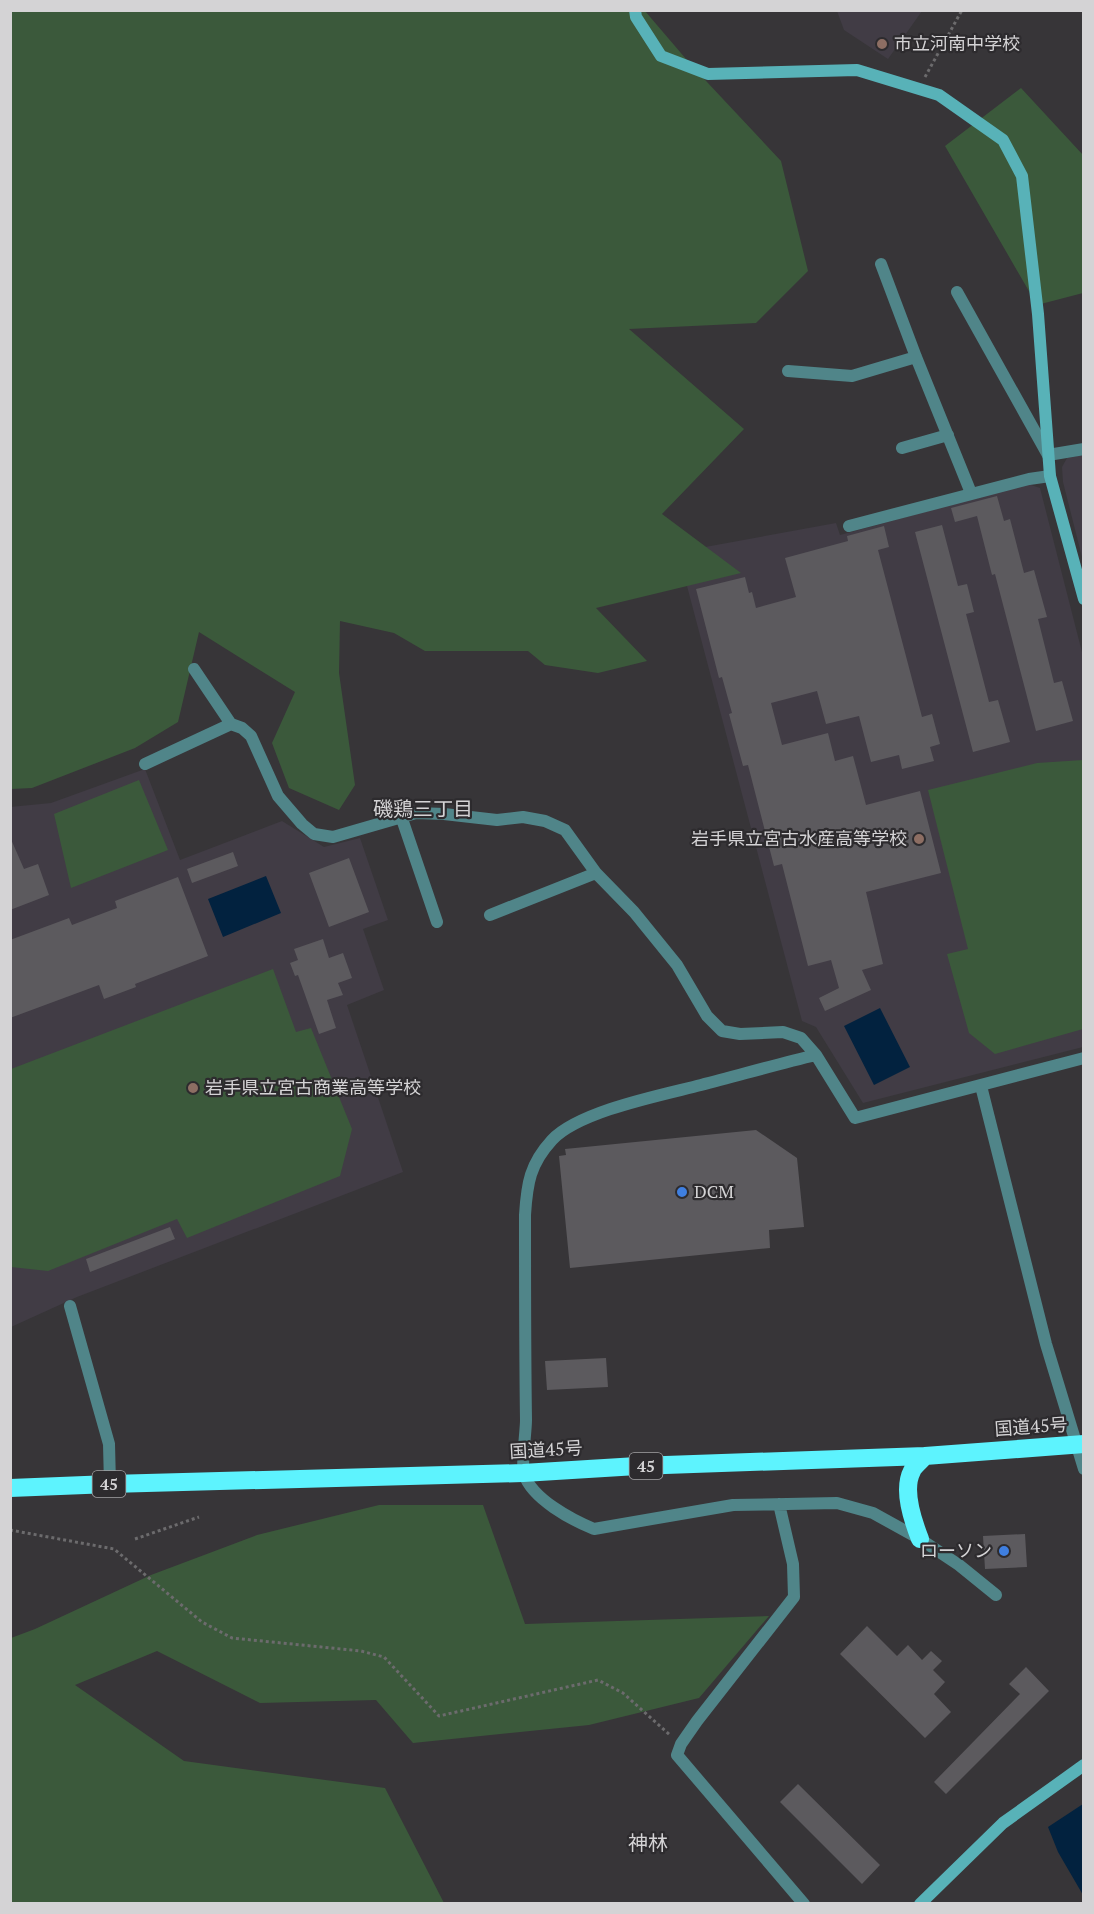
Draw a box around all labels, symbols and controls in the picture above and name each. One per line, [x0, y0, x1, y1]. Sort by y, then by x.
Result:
place label: 市立河南中学校 [894, 31, 1020, 55]
marker: 市立河南中学校 [875, 37, 889, 51]
district label: 磯鶏三丁目 [373, 795, 473, 822]
place label: 岩手県立宮古水産高等学校 [691, 826, 907, 850]
marker: 岩手県立宮古水産高等学校 [912, 832, 926, 846]
place label: 岩手県立宮古商業高等学校 [205, 1075, 421, 1099]
marker: 岩手県立宮古商業高等学校 [186, 1081, 200, 1095]
place label: DCM [694, 1179, 734, 1203]
marker: DCM [675, 1185, 689, 1199]
street label: 国道45号 [994, 1411, 1068, 1441]
street label: 国道45号 [509, 1435, 583, 1463]
road number: 45 [630, 1453, 662, 1479]
road number: 45 [92, 1471, 126, 1497]
place label: ローソン [920, 1538, 992, 1562]
marker: ローソン [997, 1544, 1011, 1558]
district label: 神林 [628, 1829, 668, 1856]

